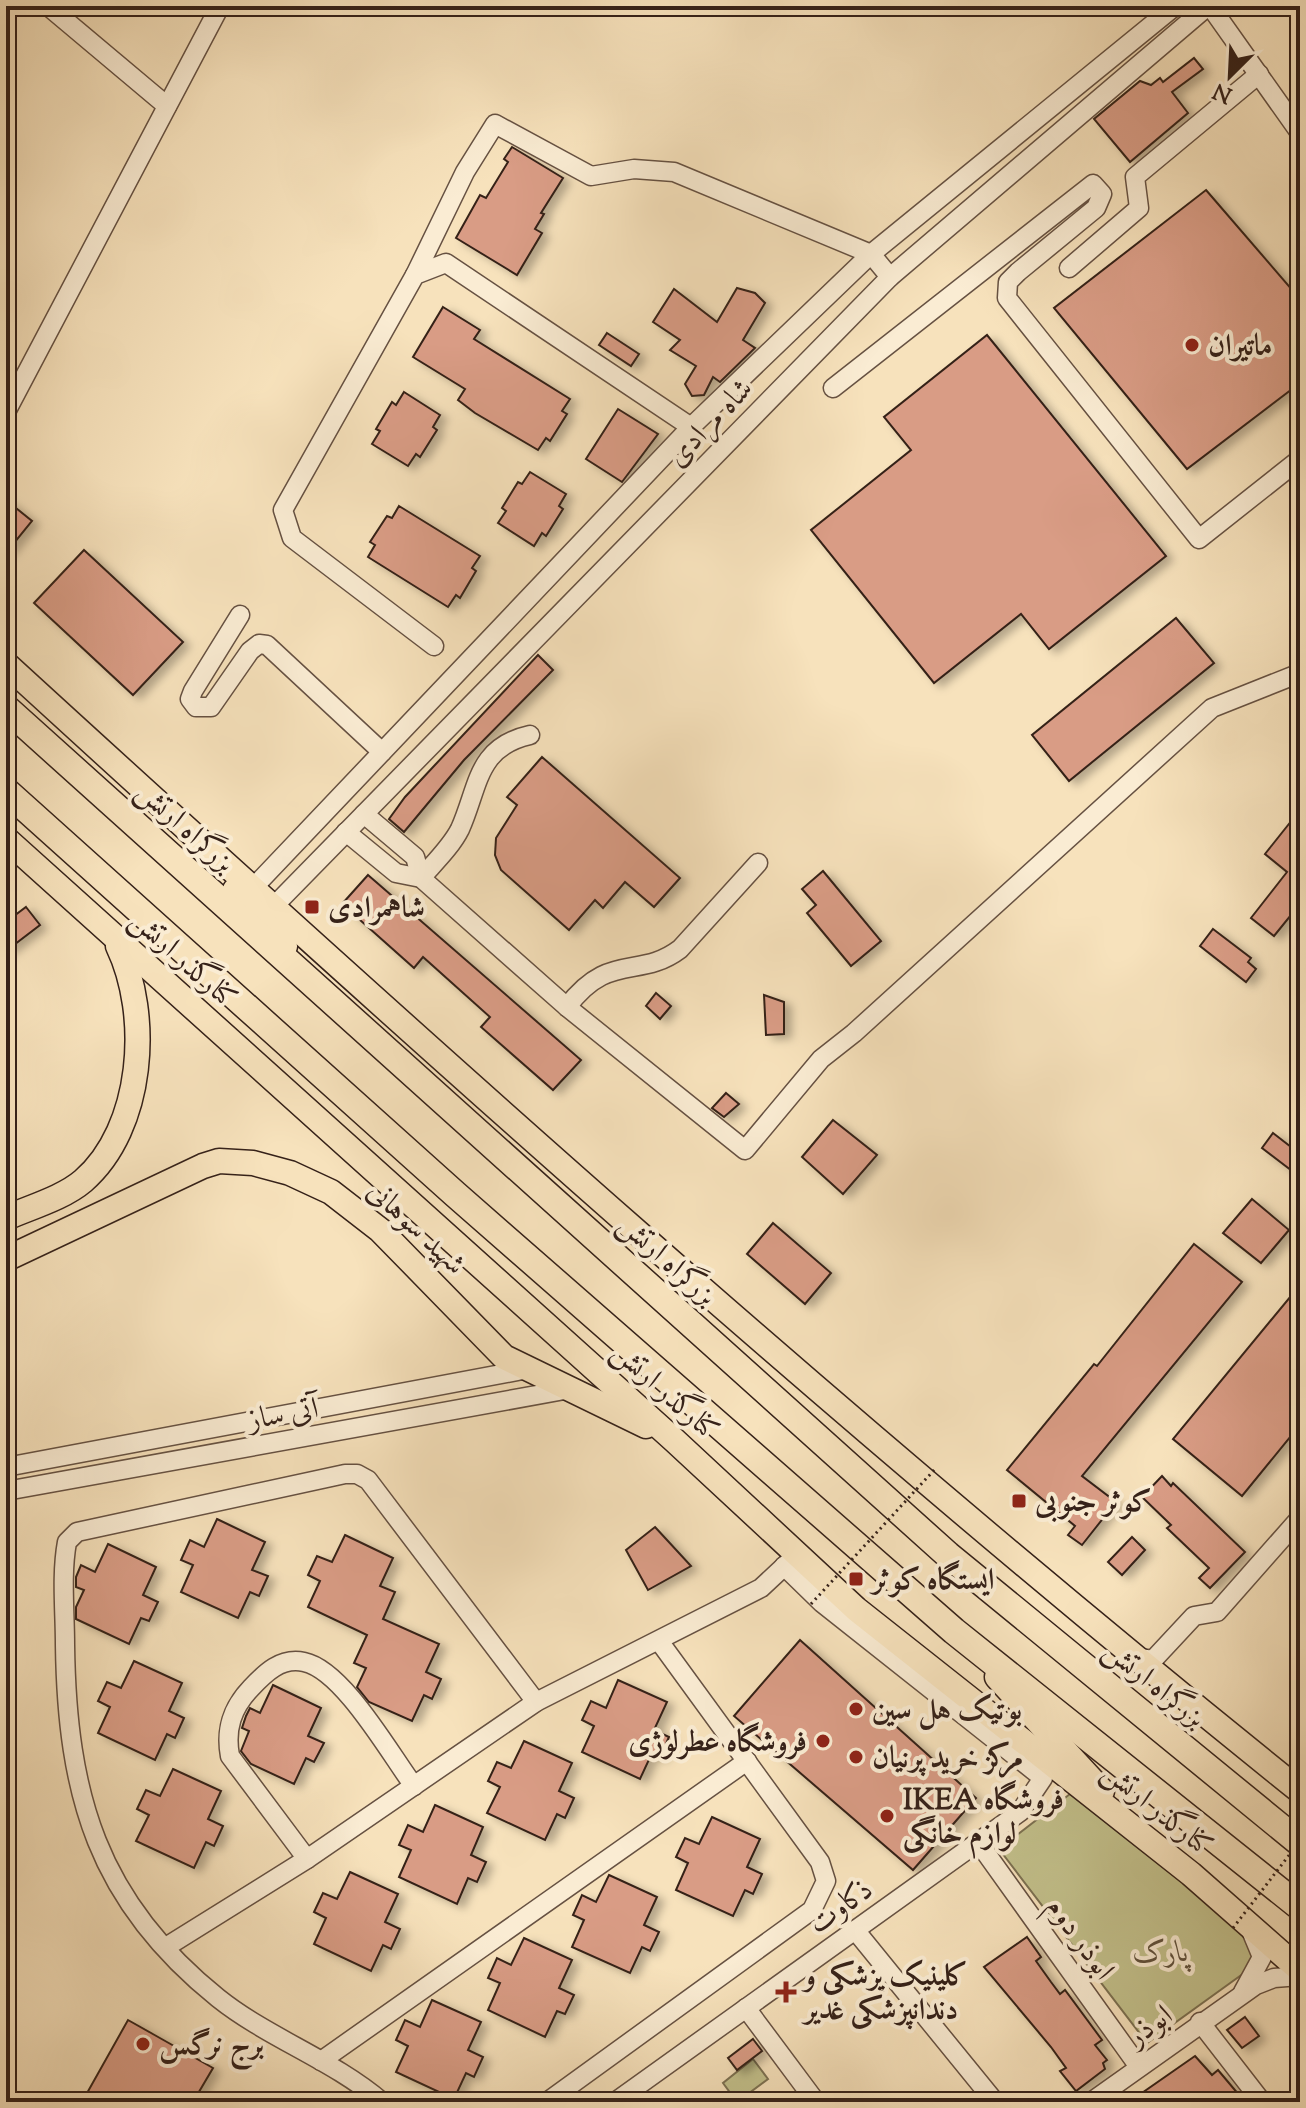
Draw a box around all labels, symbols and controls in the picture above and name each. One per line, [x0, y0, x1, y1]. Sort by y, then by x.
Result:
north arrow [1190, 36, 1270, 116]
text: N [1208, 73, 1238, 110]
place label: ماتیران [1208, 326, 1272, 369]
marker: ماتیران [1183, 336, 1201, 354]
street label: شاه مرادی [658, 370, 764, 478]
street label: بزرگراه ارتش [125, 771, 244, 884]
place label: شاهمرادی [328, 888, 425, 931]
street label: کنارگذر ارتش [119, 898, 247, 1020]
marker: شاهمرادی [303, 898, 321, 916]
street label: شهید سوهانی [356, 1172, 475, 1286]
street label: بزرگراه ارتش [607, 1204, 726, 1317]
street label: کنارگذر ارتش [601, 1330, 729, 1452]
street label: آتی ساز [242, 1388, 325, 1443]
place label: کوثر جنوبی [1034, 1482, 1152, 1525]
marker: کوثر جنوبی [1010, 1492, 1028, 1510]
place label: ایستگاه کوثر [869, 1559, 995, 1603]
marker: ایستگاه کوثر [847, 1570, 865, 1588]
street label: بزرگراه ارتش [1093, 1630, 1214, 1740]
place label: بوتیک هل سین [872, 1690, 1022, 1733]
marker: بوتیک هل سین [847, 1700, 865, 1718]
place label: فروشگاه عطرلوژی [628, 1721, 807, 1765]
marker: فروشگاه عطرلوژی [814, 1732, 832, 1750]
place label: مرکز خرید پرنیان [872, 1738, 1023, 1781]
marker: مرکز خرید پرنیان [847, 1748, 865, 1766]
street label: کنارگذر ارتش [1092, 1750, 1222, 1868]
place label: IKEA فروشگاه لوازم خانگی [903, 1779, 1064, 1859]
marker: IKEA فروشگاه لوازم خانگی [878, 1807, 896, 1825]
street label: ذکاوت [800, 1870, 883, 1946]
street label: ابوذر دوم [1032, 1889, 1124, 1991]
park label: پارک [1133, 1932, 1191, 1975]
place label: کلینیک پزشکی و دندانپزشکی غدیر [801, 1956, 968, 2033]
marker: کلینیک پزشکی و دندانپزشکی غدیر [775, 1981, 797, 2003]
street label: ابوذر [1116, 1996, 1183, 2060]
place label: برج نرگس [159, 2025, 264, 2071]
marker: برج نرگس [134, 2035, 152, 2053]

